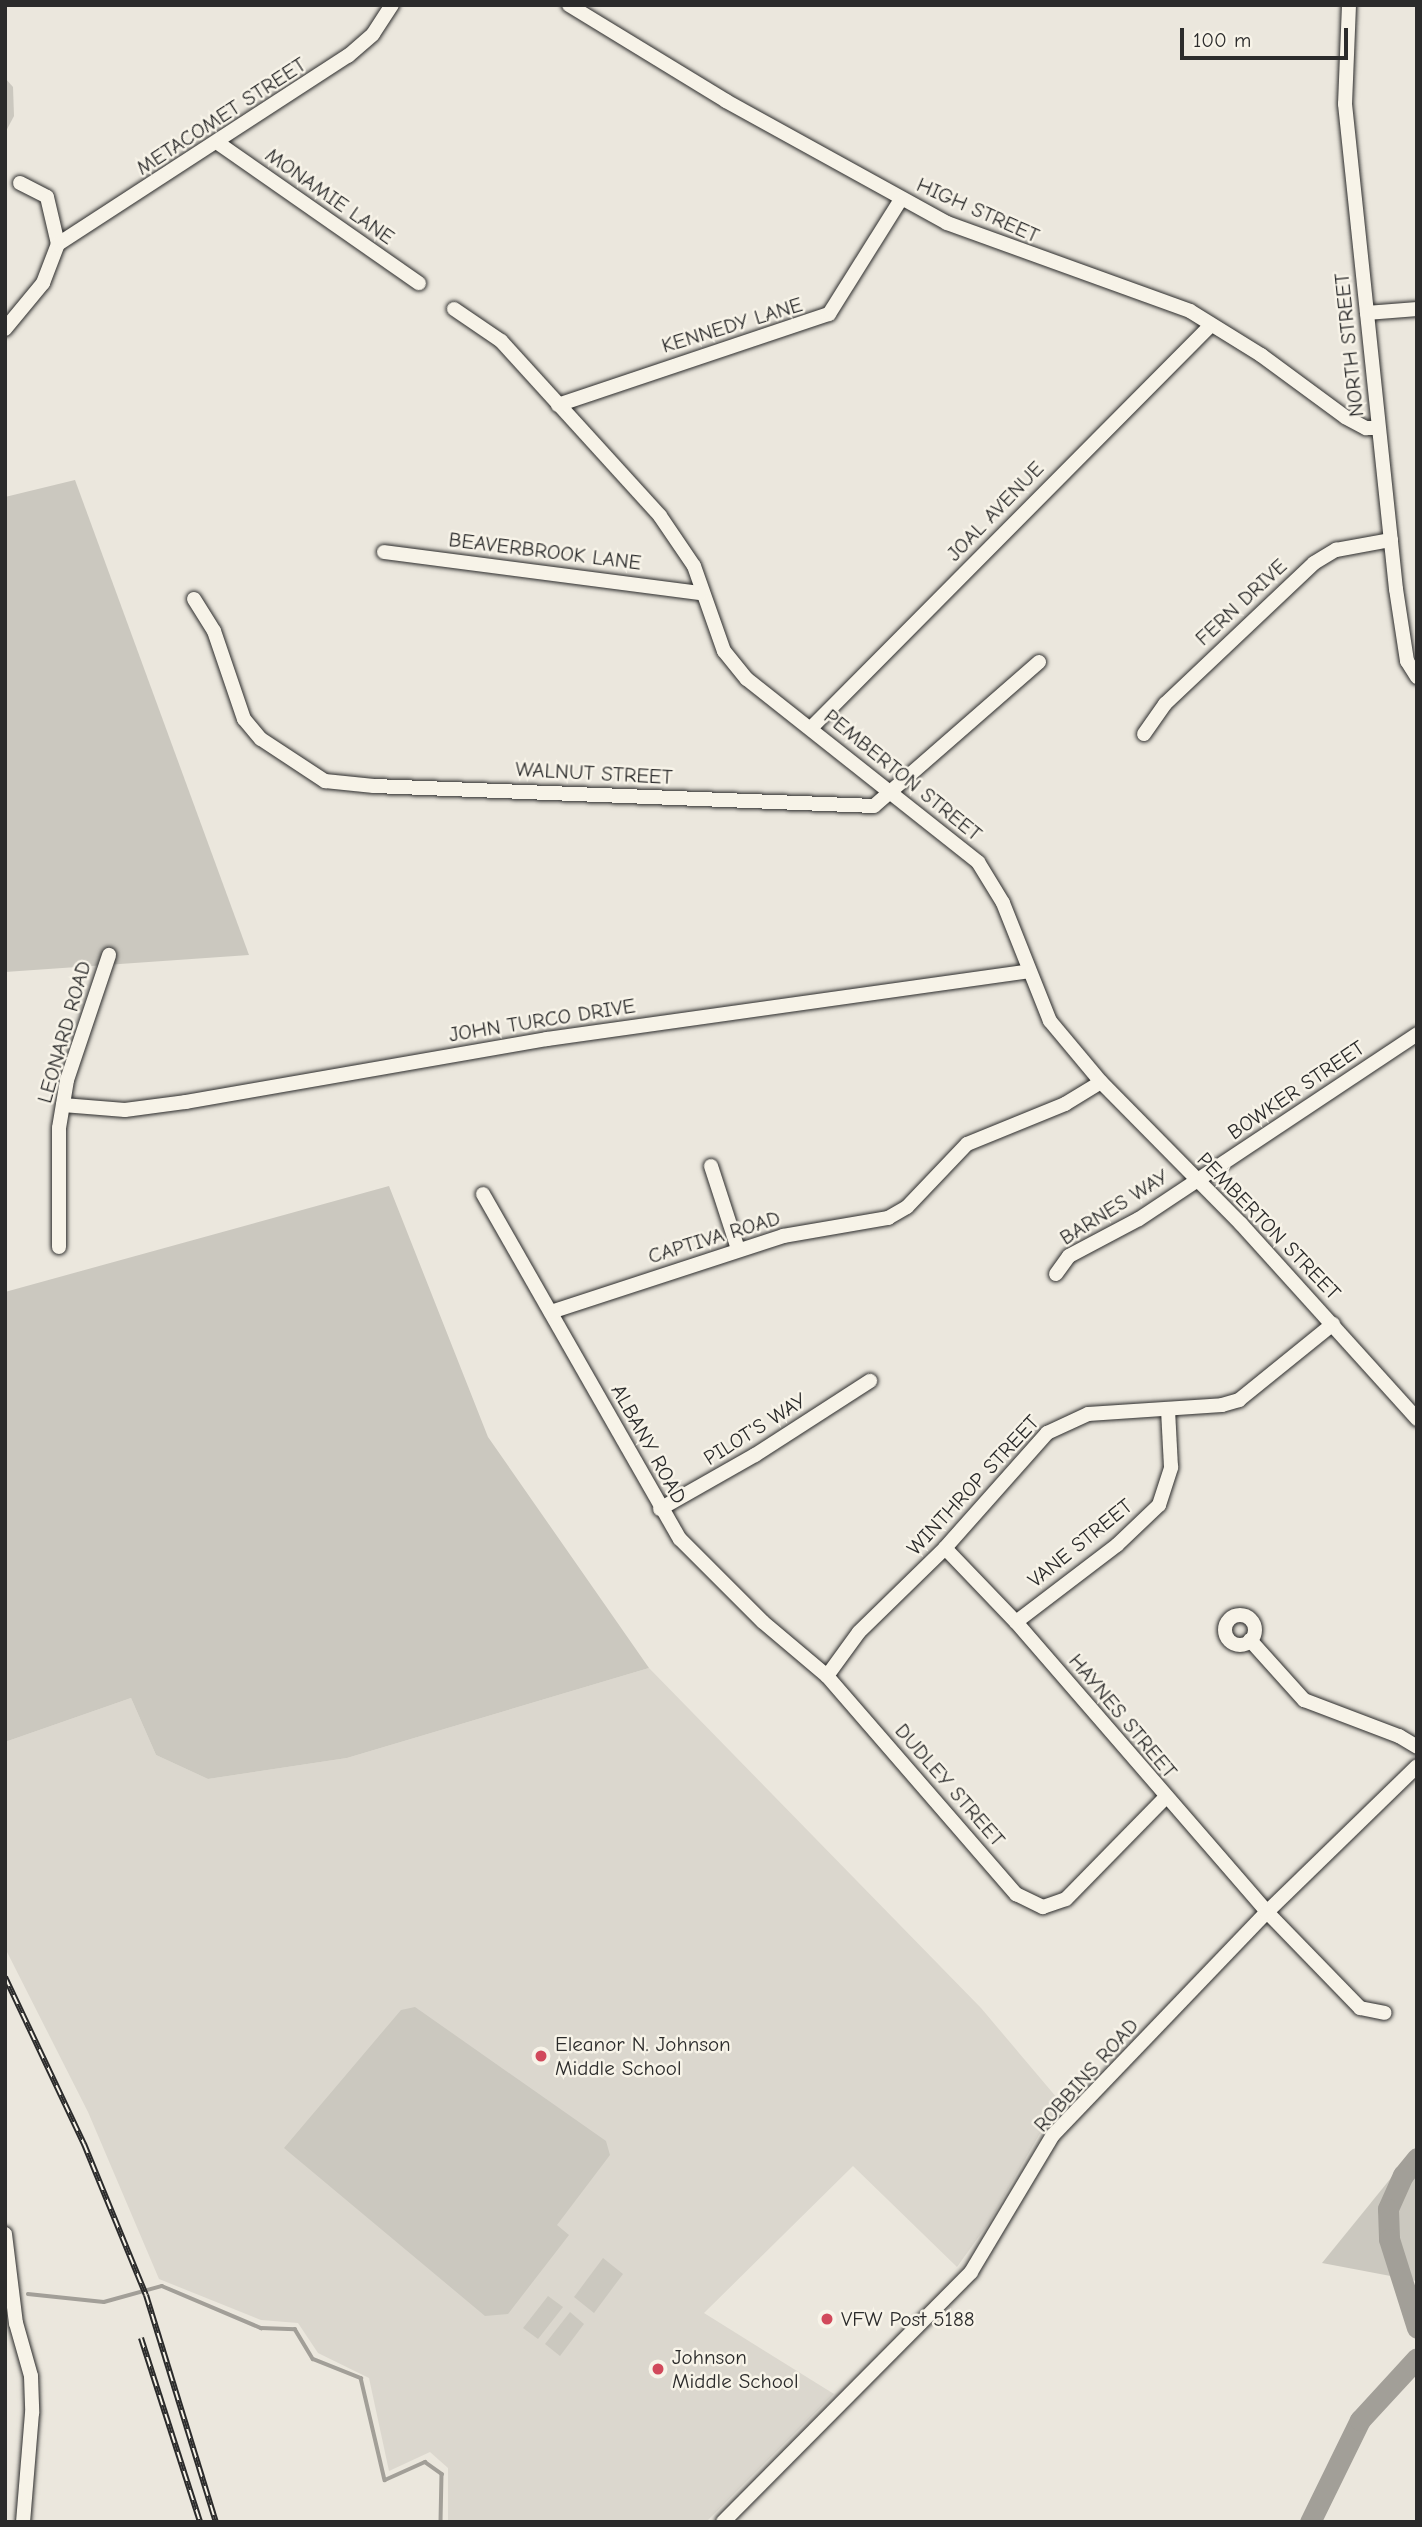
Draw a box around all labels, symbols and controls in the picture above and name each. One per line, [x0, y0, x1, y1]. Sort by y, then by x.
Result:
scale bar [1184, 14, 1352, 58]
text: 100 m [1193, 28, 1251, 52]
street label: METACOMET STREET [131, 52, 311, 180]
street label: MONAMIE LANE [261, 142, 399, 250]
street label: HIGH STREET [913, 172, 1043, 248]
street label: NORTH STREET [1329, 272, 1369, 418]
street label: KENNEDY LANE [659, 292, 805, 358]
street label: JOAL AVENUE [941, 456, 1049, 566]
street label: BEAVERBROOK LANE [447, 527, 643, 575]
street label: FERN DRIVE [1190, 553, 1292, 651]
street label: PEMBERTON STREET [819, 704, 987, 846]
street label: WALNUT STREET [515, 756, 673, 790]
street label: LEONARD ROAD [32, 958, 96, 1106]
street label: JOHN TURCO DRIVE [447, 993, 637, 1047]
street label: BOWKER STREET [1223, 1035, 1369, 1145]
street label: PEMBERTON STREET [1192, 1147, 1346, 1305]
street label: BARNES WAY [1055, 1164, 1173, 1250]
street label: CAPTIVA ROAD [645, 1205, 783, 1269]
street label: ALBANY ROAD [606, 1380, 692, 1508]
street label: PILOT'S WAY [699, 1387, 811, 1471]
street label: WINTHROP STREET [902, 1410, 1044, 1560]
street label: VANE STREET [1023, 1493, 1137, 1593]
street label: HAYNES STREET [1064, 1649, 1182, 1783]
street label: DUDLEY STREET [890, 1718, 1010, 1852]
street label: ROBBINS ROAD [1028, 2013, 1144, 2137]
place label: Eleanor N. Johnson Middle School [555, 2031, 731, 2081]
marker: Eleanor N. Johnson Middle School [533, 2048, 549, 2064]
place label: VFW Post 5188 [841, 2306, 975, 2332]
marker: VFW Post 5188 [819, 2311, 835, 2327]
place label: Johnson Middle School [672, 2344, 799, 2394]
marker: Johnson Middle School [650, 2361, 666, 2377]

